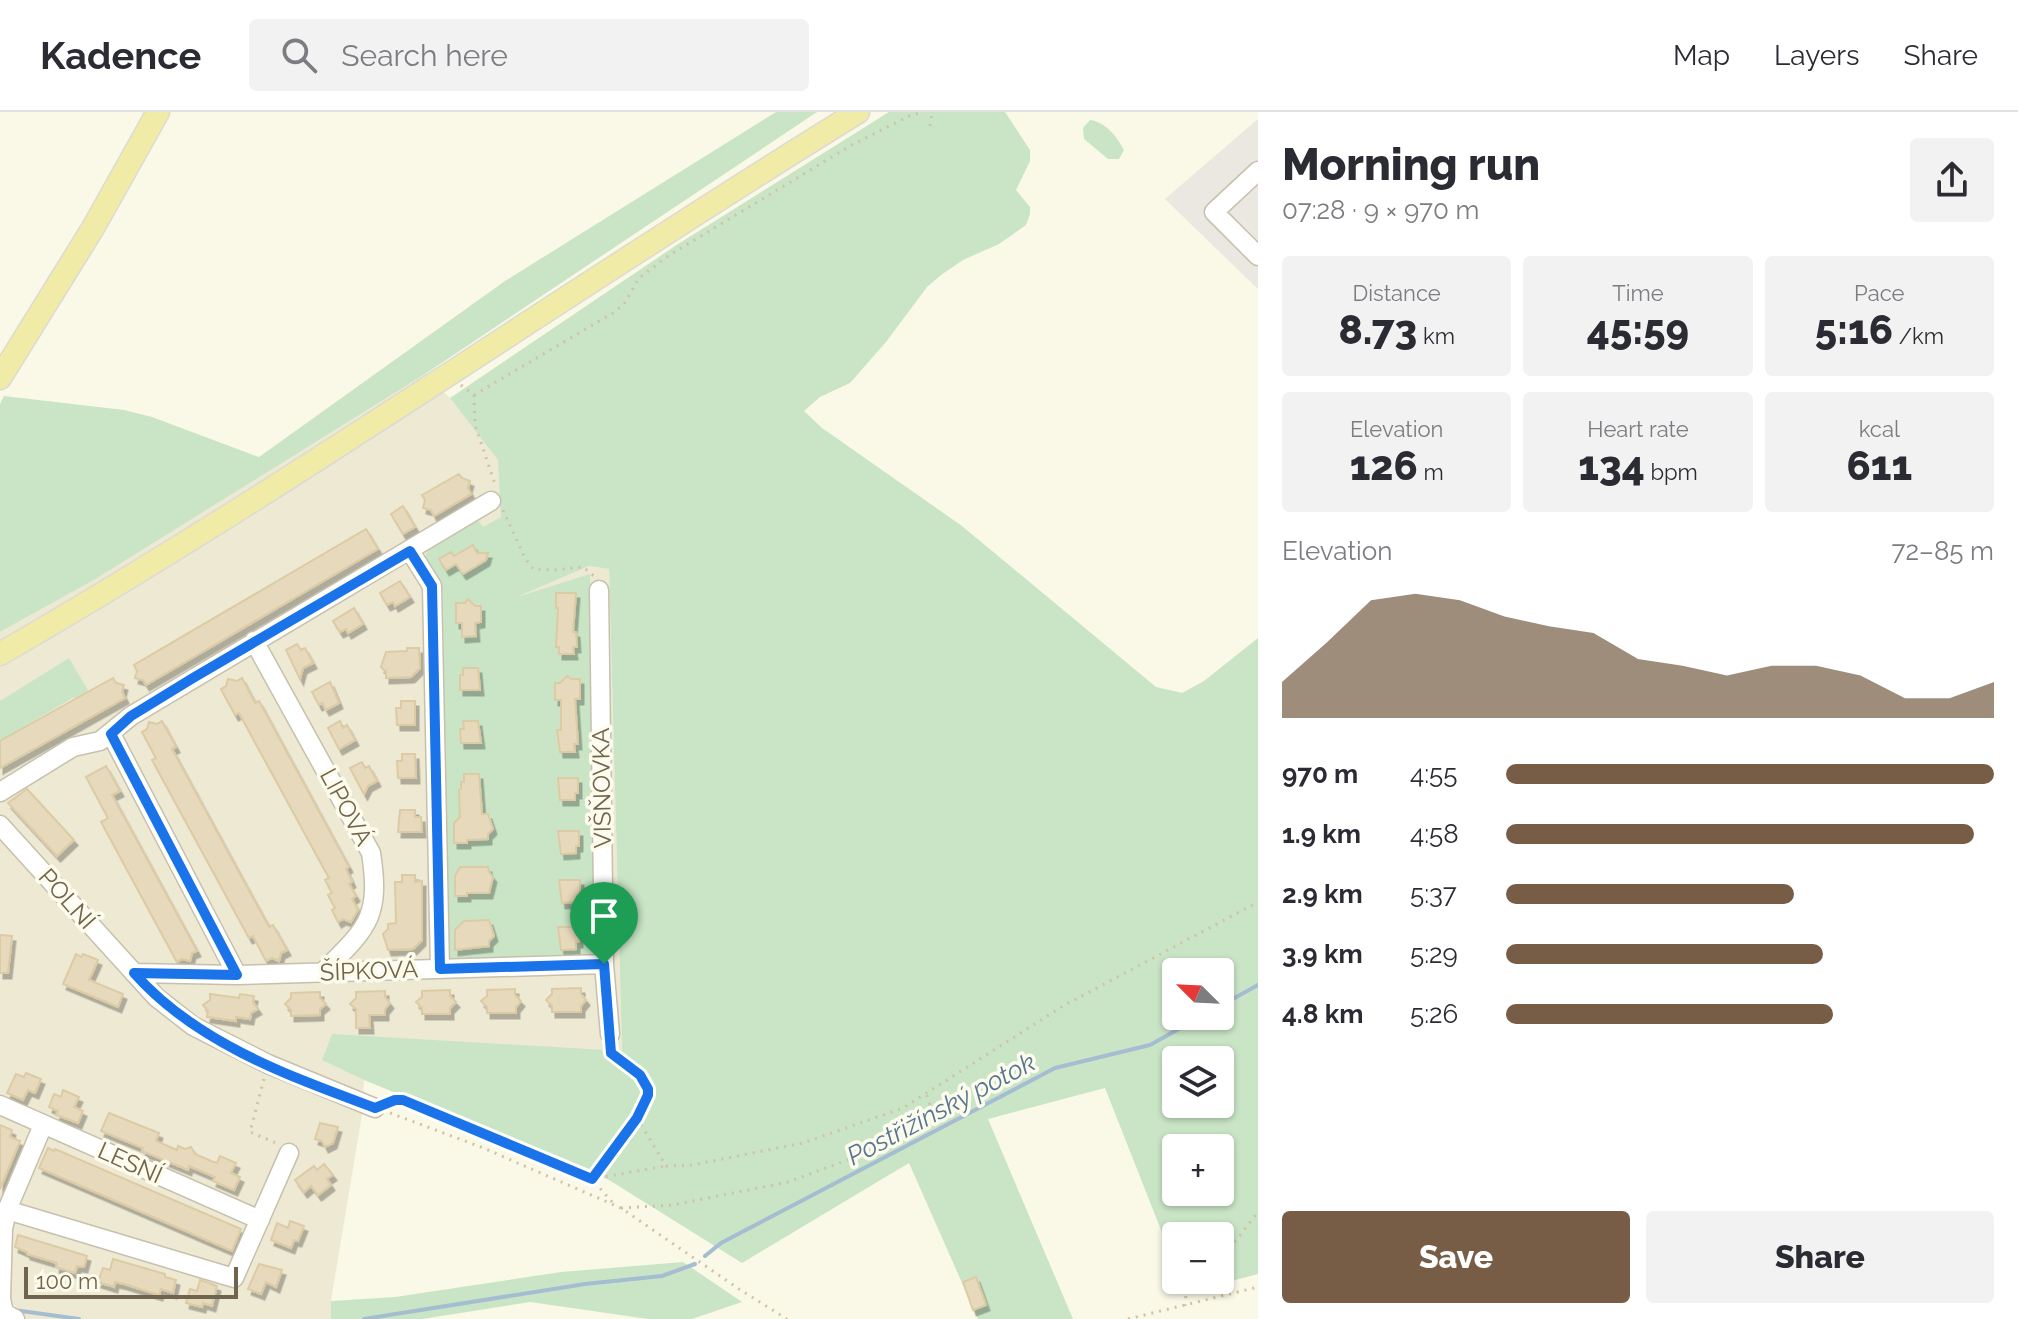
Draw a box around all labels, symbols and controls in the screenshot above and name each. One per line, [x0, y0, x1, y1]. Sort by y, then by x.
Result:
search box [249, 19, 809, 91]
text: Kadence [40, 33, 201, 78]
icon: search [277, 33, 321, 77]
text: Search here [341, 38, 508, 73]
text: Map [1673, 39, 1730, 72]
text: Layers [1774, 39, 1860, 72]
text: Share [1904, 39, 1978, 72]
button: share [1910, 138, 1994, 222]
text: Morning run [1282, 139, 1540, 190]
text: 07:28 · 9 × 970 m [1282, 195, 1479, 225]
text: Distance [1353, 280, 1441, 306]
text: Time [1612, 280, 1664, 306]
text: Pace [1854, 280, 1905, 306]
text: 8.73 [1338, 306, 1417, 353]
text: 45:59 [1587, 306, 1689, 353]
text: 5:16 [1815, 306, 1893, 353]
text: km [1417, 323, 1455, 349]
text: /km [1893, 323, 1944, 349]
text: Elevation [1350, 416, 1443, 442]
text: Heart rate [1587, 416, 1689, 442]
text: kcal [1859, 416, 1900, 442]
text: 126 [1350, 442, 1418, 489]
text: 134 [1578, 442, 1645, 489]
text: 611 [1846, 442, 1912, 489]
text: m [1418, 459, 1444, 485]
text: bpm [1645, 459, 1698, 485]
text: Elevation [1282, 536, 1392, 566]
text: 72–85 m [1892, 536, 1994, 566]
street label: VIŠŇOVKA [585, 727, 617, 849]
text: 970 m [1282, 759, 1358, 789]
text: 4:55 [1410, 759, 1457, 789]
street label: LIPOVÁ [314, 763, 379, 850]
text: 1.9 km [1282, 819, 1361, 849]
text: 4:58 [1410, 819, 1459, 849]
street label: POLNÍ [33, 862, 102, 935]
text: 2.9 km [1282, 879, 1363, 909]
text: 5:37 [1410, 879, 1457, 909]
pin [570, 882, 638, 964]
icon: arrive [582, 894, 626, 938]
text: 3.9 km [1282, 939, 1363, 969]
text: 5:29 [1410, 939, 1458, 969]
street label: ŠÍPKOVÁ [319, 953, 419, 987]
north arrow [1162, 958, 1234, 1030]
map controls [1162, 958, 1234, 1294]
text: 4.8 km [1282, 999, 1363, 1029]
text: 5:26 [1410, 999, 1458, 1029]
button: layers [1162, 1046, 1234, 1118]
water label: Postřižínský potok [842, 1047, 1040, 1171]
button: + [1162, 1134, 1234, 1206]
street label: LESNÍ [93, 1136, 167, 1190]
button: Save [1282, 1211, 1630, 1303]
button: Share [1646, 1211, 1994, 1303]
button: − [1162, 1222, 1234, 1294]
scale bar [24, 1263, 238, 1299]
text: 100 m [36, 1268, 98, 1294]

